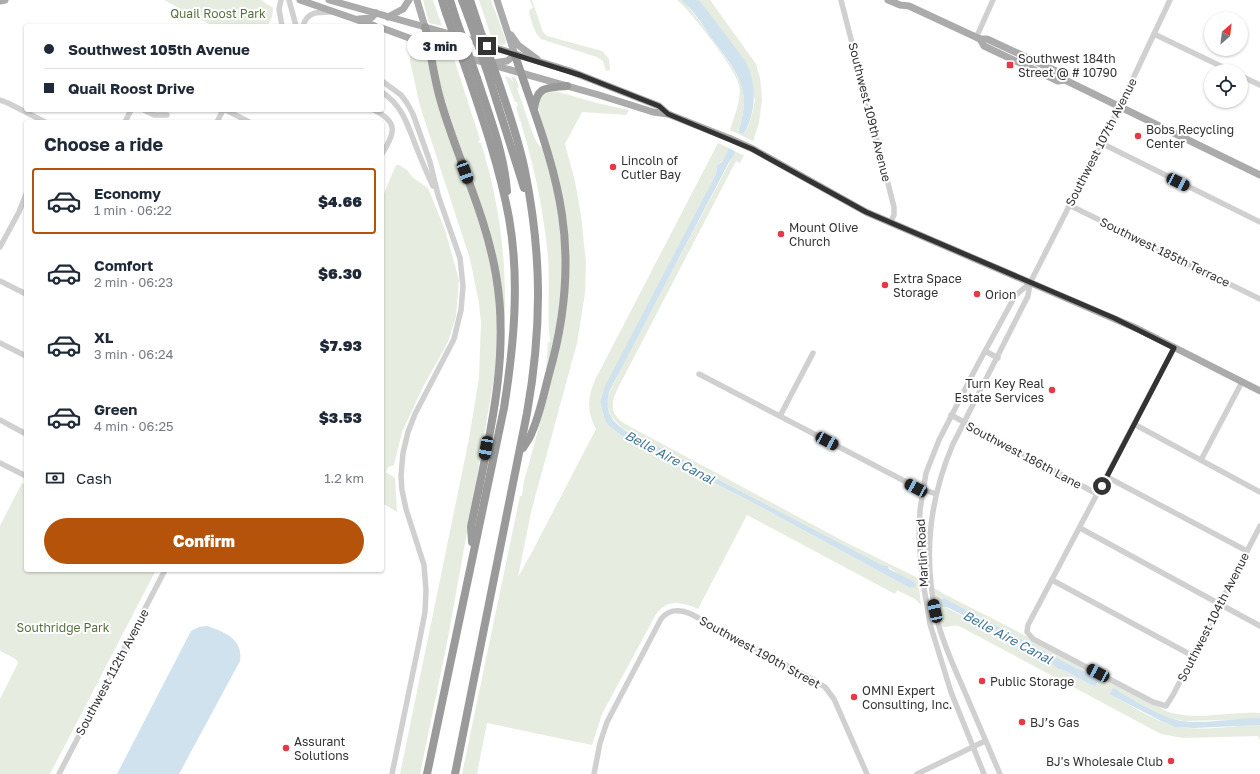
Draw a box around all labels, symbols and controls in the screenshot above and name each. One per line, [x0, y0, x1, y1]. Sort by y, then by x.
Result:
park label: Quail Roost Park [170, 6, 266, 21]
north arrow [1204, 12, 1248, 56]
map controls [1204, 12, 1248, 108]
callout: 3 min [407, 32, 473, 60]
route end [478, 37, 496, 55]
text: 3 min [423, 38, 457, 54]
text: Southwest 105th Avenue [68, 40, 250, 58]
street label: Southwest 109th Avenue [845, 41, 895, 183]
place label: Southwest 184th Street @ # 10790 [1018, 51, 1117, 80]
marker: Southwest 184th Street @ # 10790 [1005, 60, 1015, 70]
button: locate [1204, 64, 1248, 108]
street label: Southwest 107th Avenue [1062, 75, 1140, 209]
text: Quail Roost Drive [68, 79, 195, 97]
place label: Bobs Recycling Center [1146, 122, 1234, 151]
marker: Bobs Recycling Center [1133, 131, 1143, 141]
text: Choose a ride [44, 133, 163, 155]
place label: Lincoln of Cutler Bay [621, 153, 681, 182]
car [455, 159, 475, 185]
marker: Lincoln of Cutler Bay [608, 162, 618, 172]
car [1165, 171, 1191, 193]
icon: car [46, 183, 82, 219]
text: Economy [94, 184, 161, 202]
text: $4.66 [318, 192, 362, 210]
text: 1 min · 06:22 [94, 202, 172, 218]
street label: Southwest 185th Terrace [1097, 214, 1233, 290]
place label: Mount Olive Church [789, 220, 858, 249]
marker: Mount Olive Church [776, 229, 786, 239]
icon: car [46, 255, 82, 291]
text: Comfort [94, 256, 153, 274]
text: $6.30 [318, 264, 362, 282]
place label: Extra Space Storage [893, 271, 962, 300]
text: 2 min · 06:23 [94, 274, 173, 290]
marker: Extra Space Storage [880, 280, 890, 290]
place label: Orion [985, 287, 1016, 302]
marker: Orion [972, 289, 982, 299]
icon: car [46, 327, 82, 363]
text: XL [94, 328, 113, 346]
text: $7.93 [320, 336, 362, 354]
text: 3 min · 06:24 [94, 346, 174, 362]
place label: Turn Key Real Estate Services [955, 376, 1044, 405]
marker: Turn Key Real Estate Services [1047, 385, 1057, 395]
icon: car [46, 399, 82, 435]
text: Green [94, 400, 137, 418]
text: $3.53 [319, 408, 362, 426]
text: 4 min · 06:25 [94, 418, 173, 434]
street label: Southwest 186th Lane [964, 418, 1084, 492]
water label: Belle Aire Canal [623, 427, 718, 488]
car [814, 430, 840, 452]
car [478, 435, 494, 461]
icon: cash [44, 467, 66, 489]
text: Cash [76, 469, 112, 487]
text: 1.2 km [324, 470, 364, 486]
car [903, 477, 929, 499]
route start [1093, 477, 1111, 495]
button: Confirm [44, 518, 364, 564]
street label: Marlin Road [913, 518, 931, 588]
street label: Southwest 104th Avenue [1174, 550, 1252, 684]
car [927, 598, 943, 624]
street label: Southwest 112th Avenue [72, 606, 152, 738]
water label: Belle Aire Canal [961, 607, 1056, 668]
street label: Southwest 190th Street [697, 612, 823, 692]
park label: Southridge Park [17, 620, 110, 635]
car [1085, 662, 1111, 684]
place label: Public Storage [990, 674, 1074, 689]
marker: Public Storage [977, 676, 987, 686]
place label: OMNI Expert Consulting, Inc. [862, 683, 952, 712]
marker: OMNI Expert Consulting, Inc. [849, 692, 859, 702]
place label: BJ’s Gas [1030, 715, 1079, 730]
marker: BJ’s Gas [1017, 717, 1027, 727]
place label: Assurant Solutions [294, 734, 349, 763]
marker: Assurant Solutions [281, 743, 291, 753]
place label: BJ's Wholesale Club [1046, 754, 1163, 769]
marker: BJ's Wholesale Club [1166, 756, 1176, 766]

